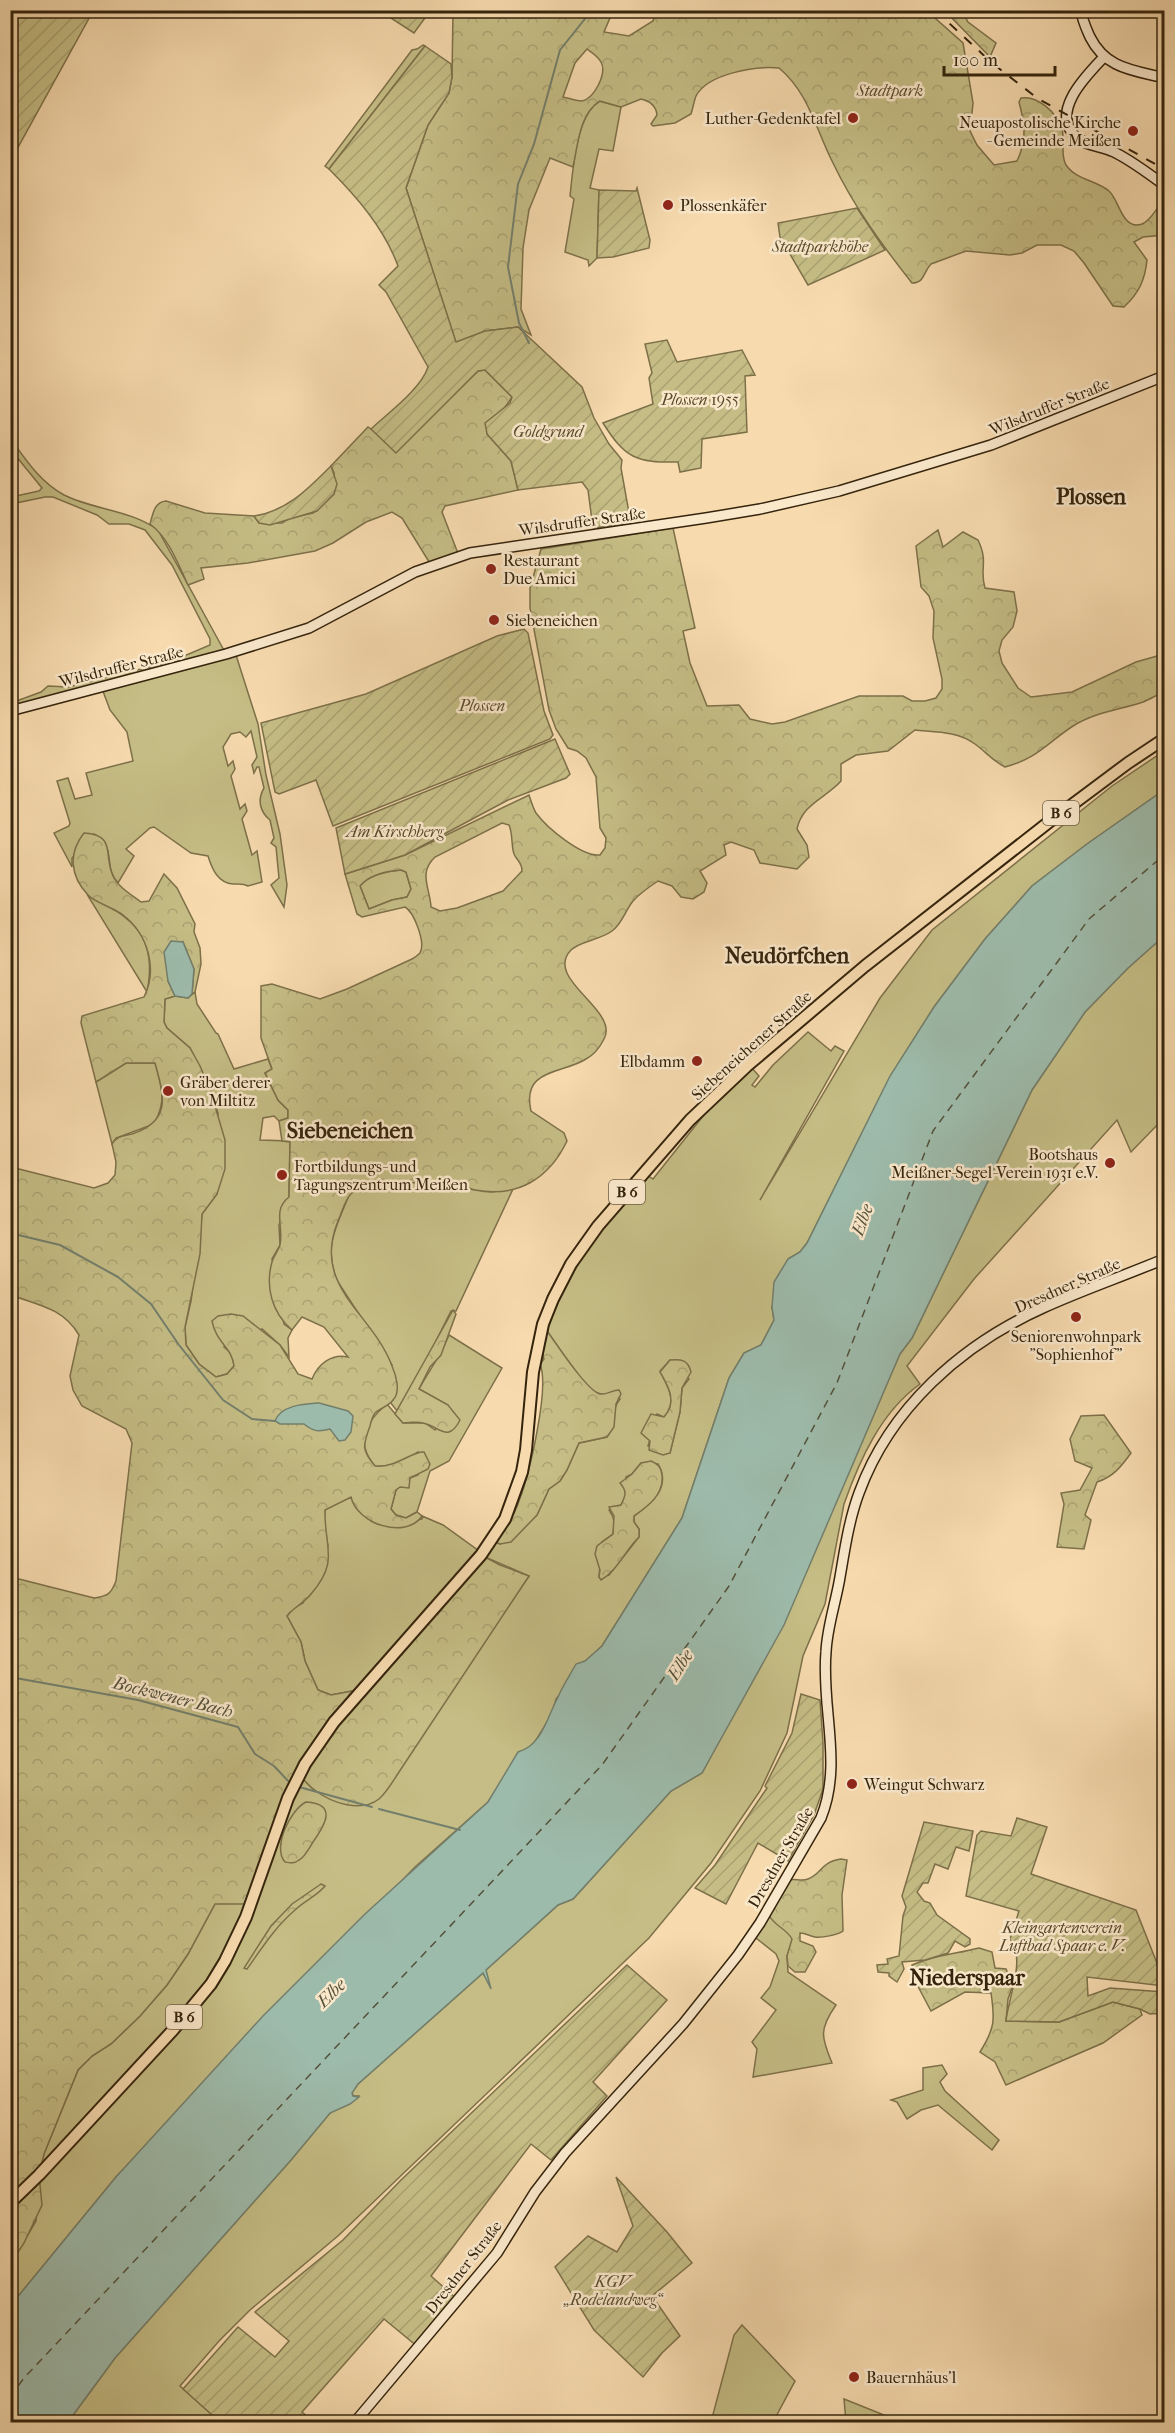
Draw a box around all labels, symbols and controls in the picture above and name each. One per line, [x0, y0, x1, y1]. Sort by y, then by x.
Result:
scale bar [944, 39, 1055, 77]
text: 100 m [953, 50, 998, 71]
park label: Stadtpark [856, 81, 923, 100]
place label: Luther-Gedenktafel [705, 109, 842, 128]
marker: Luther-Gedenktafel [846, 111, 860, 125]
place label: Neuapostolische Kirche - Gemeinde Meißen [959, 113, 1122, 150]
marker: Neuapostolische Kirche - Gemeinde Meißen [1126, 124, 1140, 138]
place label: Plossenkäfer [680, 196, 767, 215]
marker: Plossenkäfer [661, 198, 675, 212]
park label: Stadtparkhöhe [771, 237, 869, 256]
street label: Wilsdruffer Straße [985, 374, 1112, 440]
park label: Plossen 1955 [660, 390, 739, 409]
park label: Goldgrund [513, 422, 585, 441]
district label: Plossen [1056, 484, 1126, 510]
street label: Wilsdruffer Straße [517, 503, 647, 540]
place label: Restaurant Due Amici [503, 551, 580, 588]
marker: Restaurant Due Amici [484, 562, 498, 576]
place label: Siebeneichen [506, 611, 599, 630]
marker: Siebeneichen [487, 613, 501, 627]
street label: Wilsdruffer Straße [56, 642, 185, 691]
park label: Plossen [458, 696, 505, 715]
road number: B 6 [1043, 801, 1079, 825]
park label: Am Kirschberg [345, 822, 444, 841]
district label: Neudörfchen [725, 943, 849, 969]
street label: Siebeneichener Straße [687, 986, 815, 1104]
place label: Elbdamm [620, 1052, 686, 1071]
marker: Elbdamm [690, 1054, 704, 1068]
place label: Gräber derer von Miltitz [180, 1073, 270, 1110]
marker: Gräber derer von Miltitz [161, 1084, 175, 1098]
district label: Siebeneichen [287, 1118, 413, 1144]
place label: Bootshaus Meißner-Segel-Verein 1931 e.V. [891, 1145, 1098, 1182]
marker: Bootshaus Meißner-Segel-Verein 1931 e.V. [1103, 1156, 1117, 1170]
place label: Fortbildungs- und Tagungszentrum Meißen [294, 1157, 469, 1194]
marker: Fortbildungs- und Tagungszentrum Meißen [275, 1168, 289, 1182]
road number: B 6 [609, 1180, 645, 1204]
water label: Elbe [847, 1201, 878, 1240]
street label: Dresdner Straße [1011, 1254, 1123, 1317]
marker: Seniorenwohnpark "Sophienhof" [1069, 1310, 1083, 1324]
place label: Seniorenwohnpark "Sophienhof" [1011, 1327, 1142, 1364]
water label: Elbe [663, 1646, 698, 1685]
water label: Bockwener Bach [110, 1672, 235, 1722]
place label: Weingut Schwarz [863, 1775, 984, 1794]
marker: Weingut Schwarz [845, 1777, 859, 1791]
street label: Dresdner Straße [744, 1803, 817, 1911]
park label: Kleingartenverein Luftbad Spaar e. V. [998, 1918, 1127, 1955]
district label: Niederspaar [909, 1965, 1025, 1991]
water label: Elbe [312, 1974, 351, 2013]
road number: B 6 [166, 2005, 202, 2029]
street label: Dresdner Straße [421, 2217, 506, 2318]
park label: KGV „Rodelandweg“ [563, 2272, 664, 2309]
place label: Bauernhäus'l [866, 2368, 957, 2387]
marker: Bauernhäus'l [847, 2370, 861, 2384]

